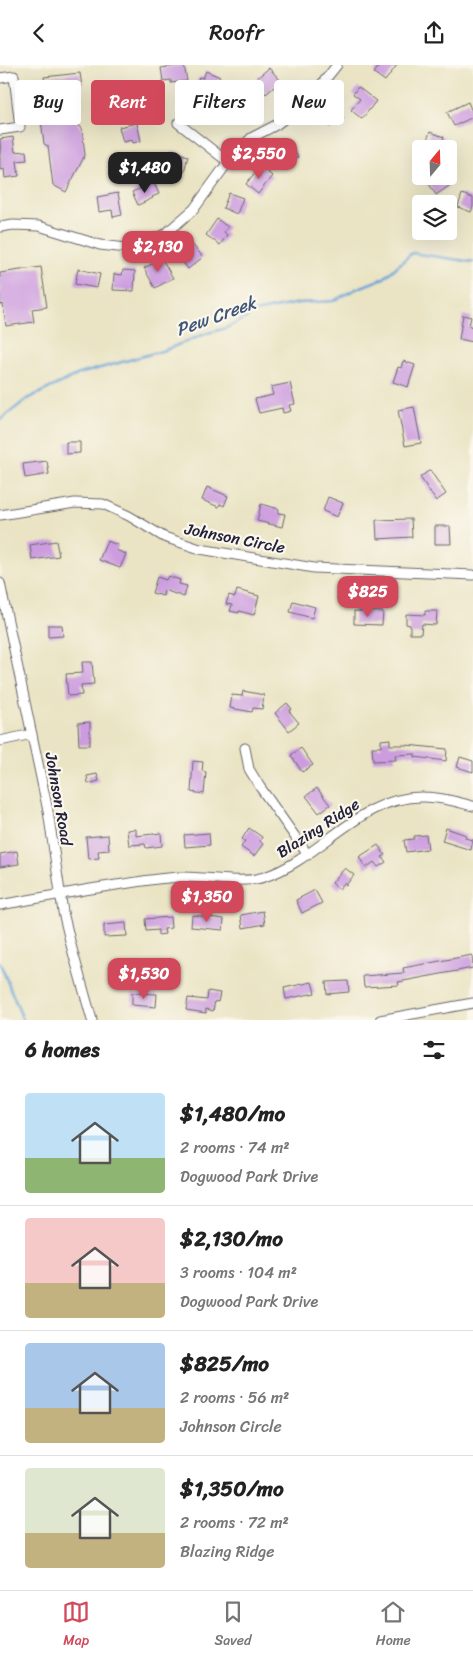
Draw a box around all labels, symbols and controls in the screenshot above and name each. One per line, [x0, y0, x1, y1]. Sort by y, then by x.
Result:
text: Roofr [209, 13, 264, 52]
icon: back [25, 19, 53, 47]
icon: share [420, 19, 448, 47]
chip: Buy [15, 80, 81, 125]
chip: Rent [91, 80, 165, 125]
chip: Filters [175, 80, 264, 125]
chip: New [274, 80, 344, 125]
pin: $2,550 [218, 137, 300, 180]
text: $2,550 [232, 139, 286, 168]
north arrow [412, 140, 458, 185]
map controls [412, 140, 457, 240]
pin: $1,480 [104, 151, 186, 194]
text: $1,480 [119, 153, 171, 182]
button: layers [412, 195, 457, 240]
pin: $2,130 [117, 231, 199, 273]
text: $2,130 [133, 232, 183, 261]
water label: Pew Creek [171, 286, 262, 345]
street label: Johnson Circle [181, 514, 288, 562]
pin: $825 [338, 575, 398, 618]
text: $825 [348, 577, 388, 606]
street label: Johnson Road [36, 749, 82, 849]
street label: Blazing Ridge [270, 790, 366, 866]
pin: $1,350 [166, 881, 248, 923]
text: $1,350 [182, 882, 232, 911]
pin: $1,530 [103, 957, 185, 1000]
text: $1,530 [119, 959, 169, 988]
text: 6 homes [25, 1031, 100, 1069]
icon: filters [420, 1036, 448, 1064]
text: $1,480/mo [180, 1095, 285, 1133]
icon: home [65, 1113, 125, 1173]
text: 2 rooms · 74 m² [180, 1133, 290, 1162]
text: Dogwood Park Drive [180, 1162, 318, 1191]
text: $2,130/mo [180, 1220, 283, 1258]
icon: home [65, 1238, 125, 1298]
text: 3 rooms · 104 m² [180, 1258, 297, 1287]
text: Dogwood Park Drive [180, 1287, 318, 1316]
text: $825/mo [180, 1345, 269, 1383]
icon: home [65, 1363, 125, 1423]
text: 2 rooms · 56 m² [180, 1383, 289, 1412]
text: Johnson Circle [180, 1412, 282, 1441]
text: $1,350/mo [180, 1470, 284, 1508]
icon: home [65, 1488, 125, 1548]
text: 2 rooms · 72 m² [180, 1508, 289, 1537]
text: Blazing Ridge [180, 1537, 275, 1566]
tab: Map [62, 1598, 90, 1653]
tab: Saved [215, 1598, 251, 1653]
tab: Home [376, 1598, 411, 1653]

